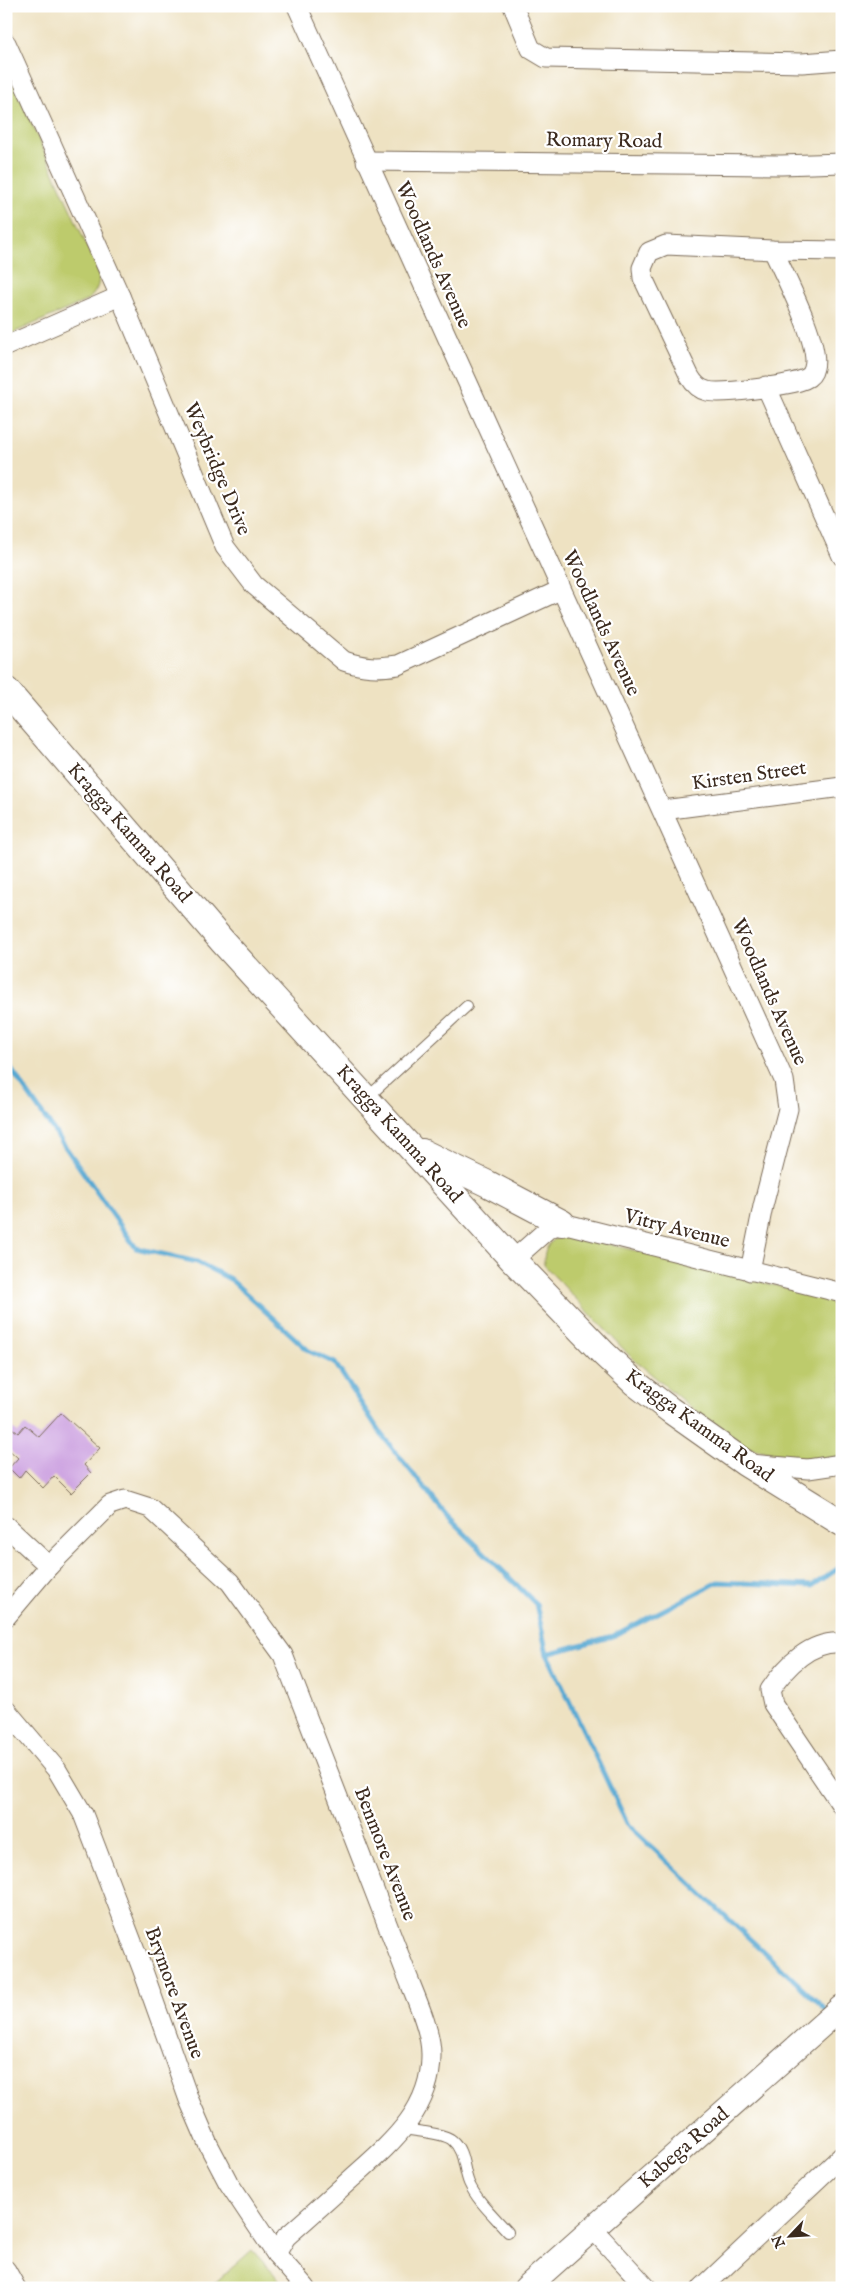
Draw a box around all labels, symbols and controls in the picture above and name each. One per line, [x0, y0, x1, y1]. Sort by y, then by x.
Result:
street label: Romary Road [545, 127, 663, 155]
street label: Woodlands Avenue [389, 178, 477, 332]
street label: Weybridge Drive [178, 399, 256, 539]
street label: Woodlands Avenue [556, 546, 646, 700]
street label: Kirsten Street [690, 756, 808, 796]
street label: Kragga Kamma Road [61, 758, 197, 908]
street label: Woodlands Avenue [725, 915, 813, 1069]
street label: Kragga Kamma Road [330, 1060, 468, 1209]
street label: Vitry Avenue [621, 1204, 732, 1254]
street label: Kragga Kamma Road [620, 1364, 778, 1488]
street label: Benmore Avenue [348, 1784, 422, 1924]
street label: Brymore Avenue [139, 1924, 209, 2062]
street label: Kabega Road [634, 2102, 735, 2194]
north arrow [766, 2212, 816, 2262]
text: N [768, 2232, 790, 2251]

